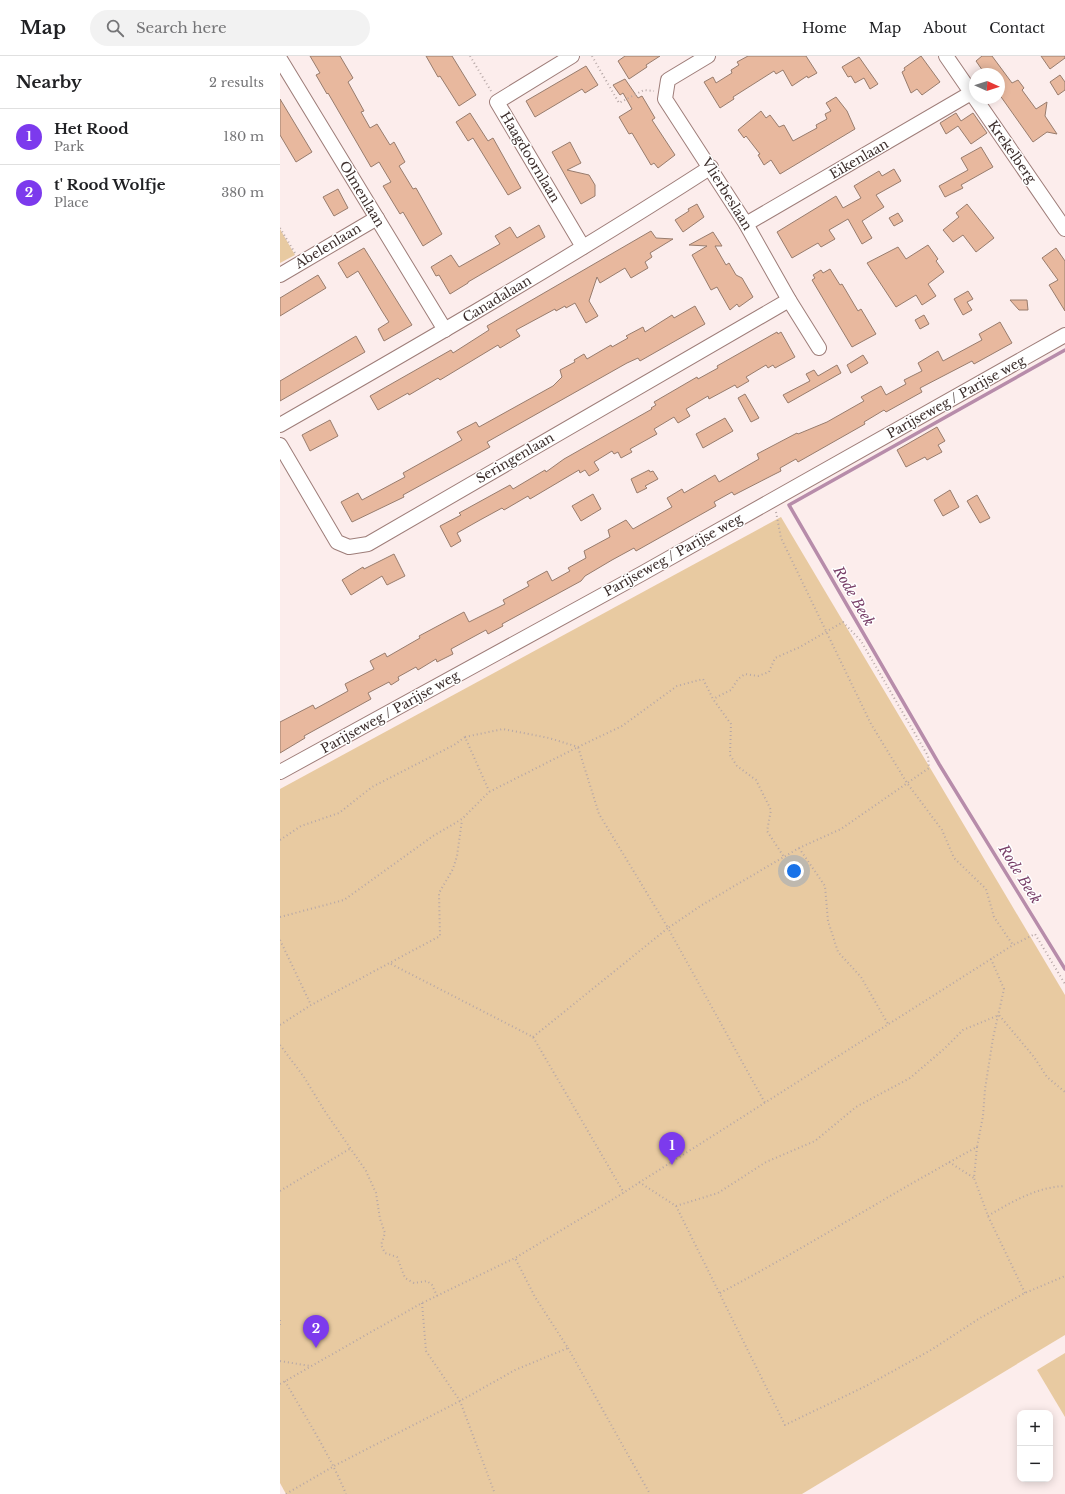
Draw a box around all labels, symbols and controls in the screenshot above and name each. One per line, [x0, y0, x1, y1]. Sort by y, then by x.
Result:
search box [90, 10, 370, 46]
text: Map [20, 16, 66, 39]
icon: search [104, 17, 126, 39]
text: Search here [136, 18, 227, 37]
text: Home [802, 19, 847, 37]
text: Map [869, 19, 901, 37]
text: About [923, 19, 967, 37]
text: Contact [989, 19, 1045, 37]
north arrow [969, 68, 1005, 104]
text: Nearby [16, 72, 82, 93]
text: 2 results [209, 74, 264, 91]
street label: Haagdoornlaan [496, 109, 564, 205]
street label: Krekelberg [984, 117, 1040, 187]
text: Het Rood [54, 119, 129, 138]
text: 1 [26, 128, 32, 145]
text: 180 m [223, 128, 264, 145]
street label: Eikenlaan [826, 135, 892, 183]
text: Park [54, 138, 84, 155]
street label: Vlierbeslaan [697, 154, 756, 233]
street label: Olmenlaan [336, 158, 388, 230]
text: t' Rood Wolfje [54, 175, 166, 194]
text: 2 [25, 184, 33, 201]
text: 380 m [221, 184, 264, 201]
text: Place [54, 194, 89, 211]
street label: Abelenlaan [291, 220, 364, 273]
street label: Canadalaan [459, 272, 535, 326]
street label: Parijseweg / Parijse weg [884, 352, 1029, 442]
street label: Seringenlaan [473, 429, 557, 487]
street label: Parijseweg / Parijse weg [601, 510, 746, 600]
water label: Rode Beek [829, 562, 878, 629]
street label: Parijseweg / Parijse weg [318, 667, 463, 757]
water label: Rode Beek [994, 840, 1045, 907]
your location [784, 861, 804, 881]
pin: 1 [659, 1132, 685, 1165]
pin: 2 [303, 1315, 329, 1348]
map controls [1017, 1410, 1053, 1482]
button: + [1017, 1410, 1053, 1446]
button: − [1017, 1446, 1053, 1482]

